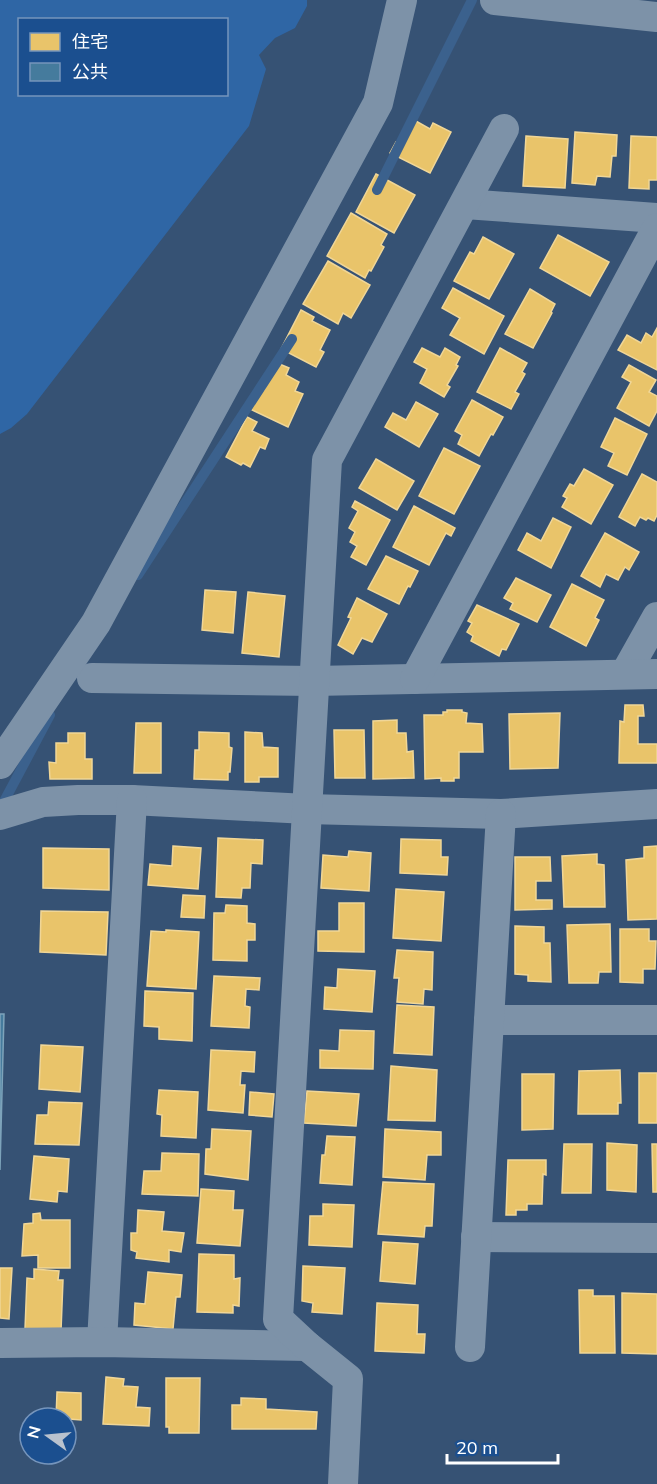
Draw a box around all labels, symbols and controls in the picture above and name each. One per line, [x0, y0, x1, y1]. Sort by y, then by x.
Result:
legend [18, 18, 228, 96]
text: 住宅 [72, 30, 108, 53]
text: 公共 [72, 60, 108, 83]
north arrow [18, 1406, 78, 1466]
text: N [22, 1424, 45, 1441]
scale bar [447, 1427, 558, 1465]
text: 20 m [456, 1436, 498, 1459]

